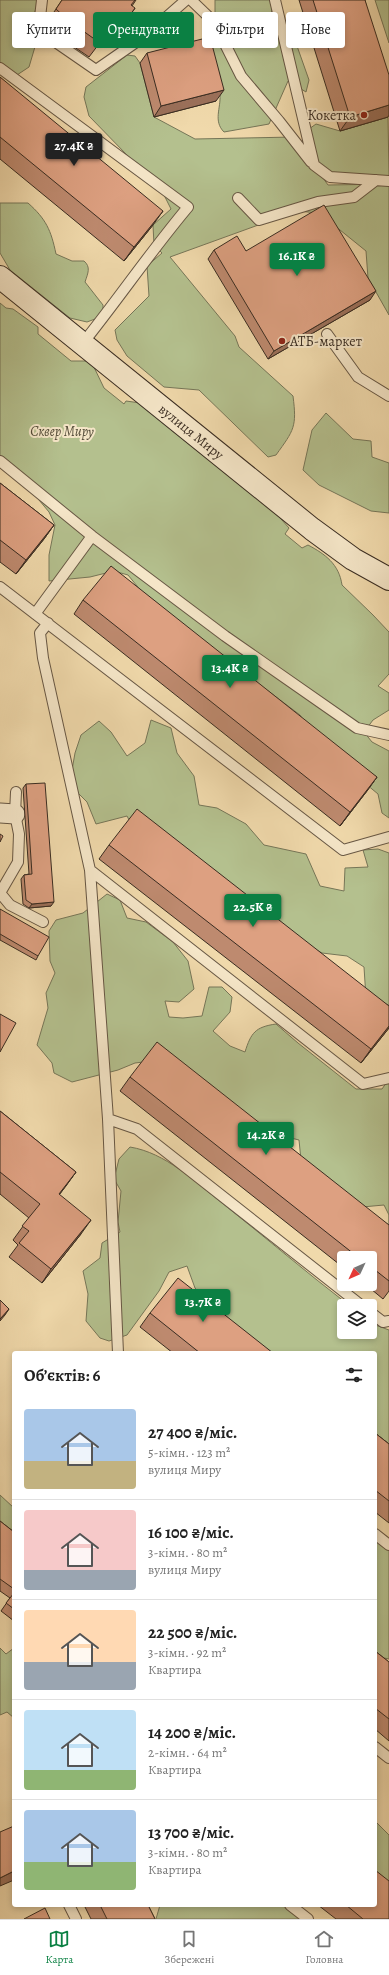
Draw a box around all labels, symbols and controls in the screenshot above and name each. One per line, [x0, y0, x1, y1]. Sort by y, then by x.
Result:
chip: Купити [12, 12, 85, 48]
chip: Орендувати [93, 12, 194, 48]
chip: Фільтри [202, 12, 278, 48]
chip: Нове [286, 12, 345, 48]
place label: Кокетка [307, 106, 357, 125]
marker: Кокетка [359, 110, 369, 120]
pin: 27.4K ₴ [37, 133, 111, 167]
text: 27.4K ₴ [54, 137, 94, 154]
pin: 16.1K ₴ [260, 243, 334, 277]
text: 16.1K ₴ [279, 247, 315, 264]
place label: АТБ-маркет [289, 332, 362, 351]
marker: АТБ-маркет [277, 336, 287, 346]
street label: вулиця Миру [154, 400, 228, 465]
park label: Сквер Миру [30, 422, 94, 441]
pin: 13.4K ₴ [193, 655, 267, 689]
text: 13.4K ₴ [211, 659, 249, 676]
pin: 22.5K ₴ [216, 894, 290, 928]
text: 22.5K ₴ [233, 898, 273, 915]
pin: 14.2K ₴ [229, 1122, 303, 1156]
text: 14.2K ₴ [247, 1126, 285, 1143]
north arrow [337, 1251, 377, 1291]
map controls [337, 1251, 377, 1339]
pin: 13.7K ₴ [166, 1289, 240, 1323]
text: 13.7K ₴ [184, 1293, 222, 1310]
button: layers [337, 1299, 377, 1339]
text: Об’єктів: 6 [24, 1364, 100, 1387]
icon: filters [343, 1364, 365, 1386]
text: 27 400 ₴/міс. [148, 1421, 237, 1444]
icon: home [56, 1425, 104, 1473]
text: 5-кімн. · 123 m² [148, 1444, 230, 1461]
text: вулиця Миру [148, 1461, 221, 1478]
text: 16 100 ₴/міс. [148, 1521, 234, 1544]
icon: home [56, 1526, 104, 1574]
text: 3-кімн. · 80 m² [148, 1544, 227, 1561]
text: вулиця Миру [148, 1561, 221, 1578]
text: 22 500 ₴/міс. [148, 1621, 238, 1644]
icon: home [56, 1626, 104, 1674]
text: 3-кімн. · 92 m² [148, 1644, 226, 1661]
text: Квартира [148, 1661, 202, 1678]
text: 14 200 ₴/міс. [148, 1721, 236, 1744]
icon: home [56, 1726, 104, 1774]
text: 2-кімн. · 64 m² [148, 1744, 227, 1761]
text: Квартира [148, 1761, 202, 1778]
text: 13 700 ₴/міс. [148, 1821, 235, 1844]
icon: home [56, 1826, 104, 1874]
text: 3-кімн. · 80 m² [148, 1844, 227, 1861]
text: Квартира [148, 1861, 202, 1878]
tab: Карта [46, 1928, 73, 1967]
tab: Збережені [164, 1928, 214, 1967]
tab: Головна [305, 1928, 343, 1967]

